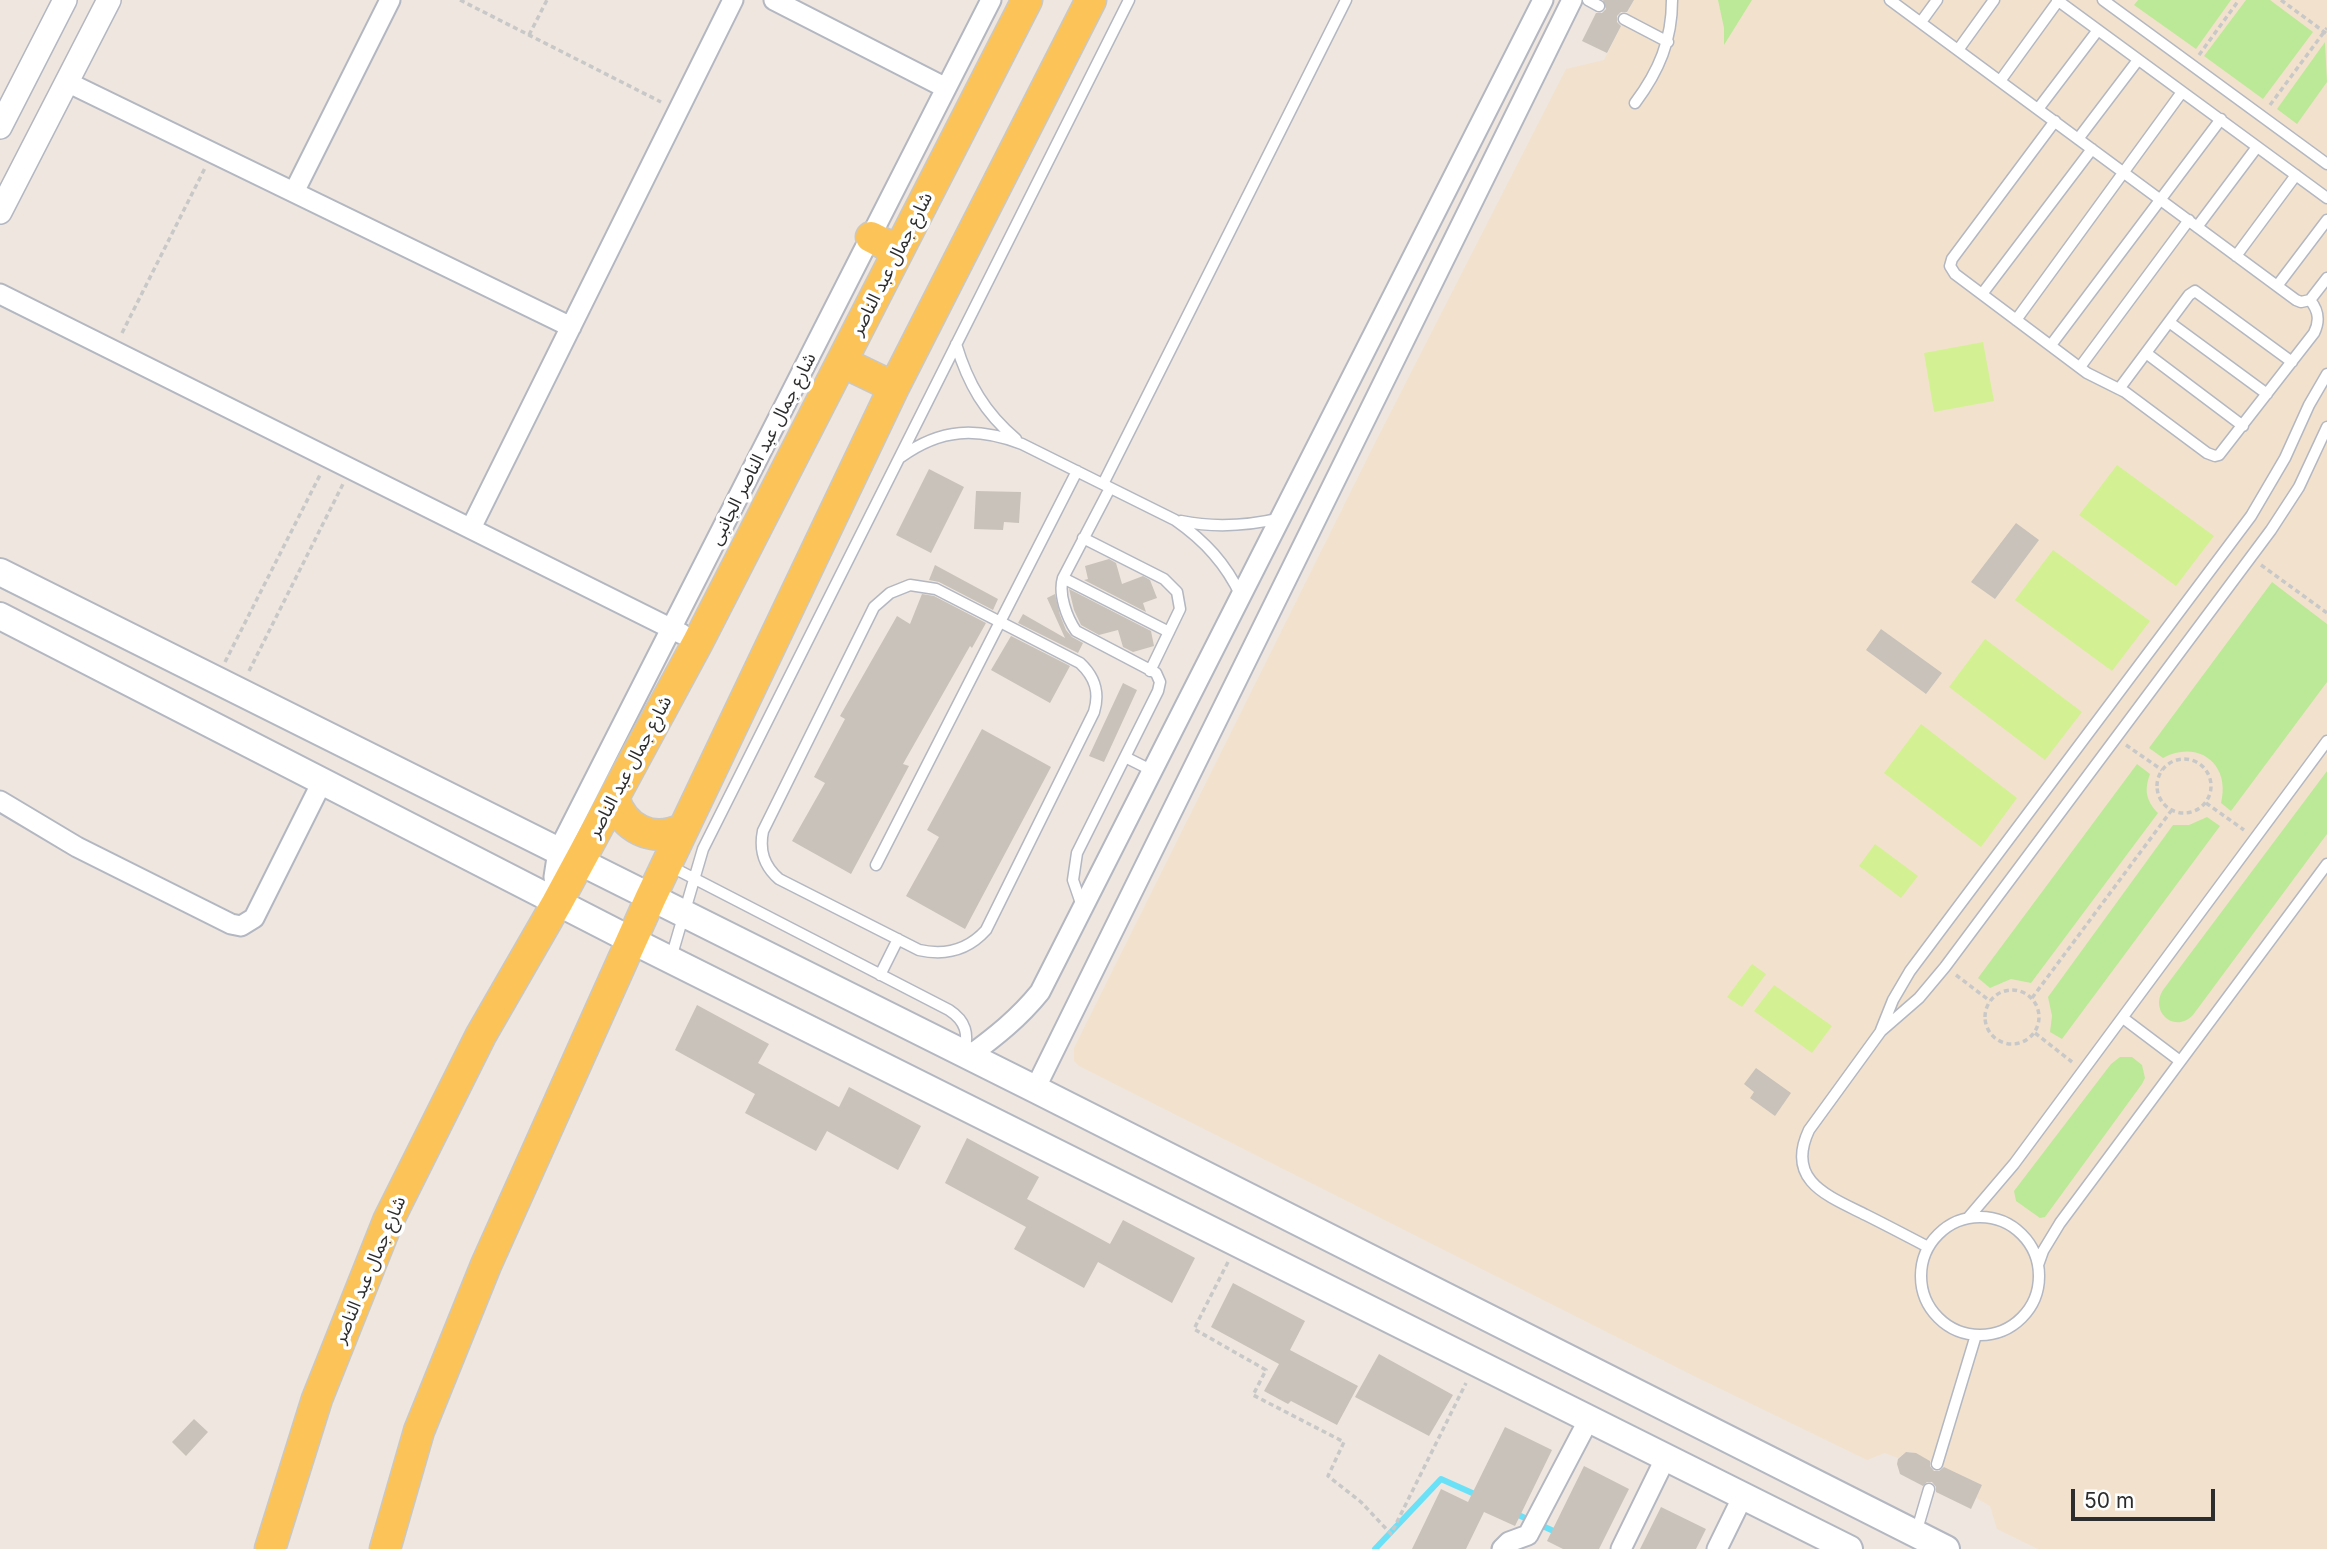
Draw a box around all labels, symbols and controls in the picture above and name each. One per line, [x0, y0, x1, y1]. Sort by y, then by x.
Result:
street label: شارع جمال عبد الناصر [847, 189, 937, 339]
street label: شارع جمال عبد الناصر الجانبى [705, 349, 821, 549]
street label: شارع جمال عبد الناصر [583, 692, 677, 842]
street label: شارع جمال عبد الناصر [329, 1193, 411, 1347]
scale bar [2075, 1476, 2218, 1520]
text: 50 m [2084, 1488, 2134, 1513]

